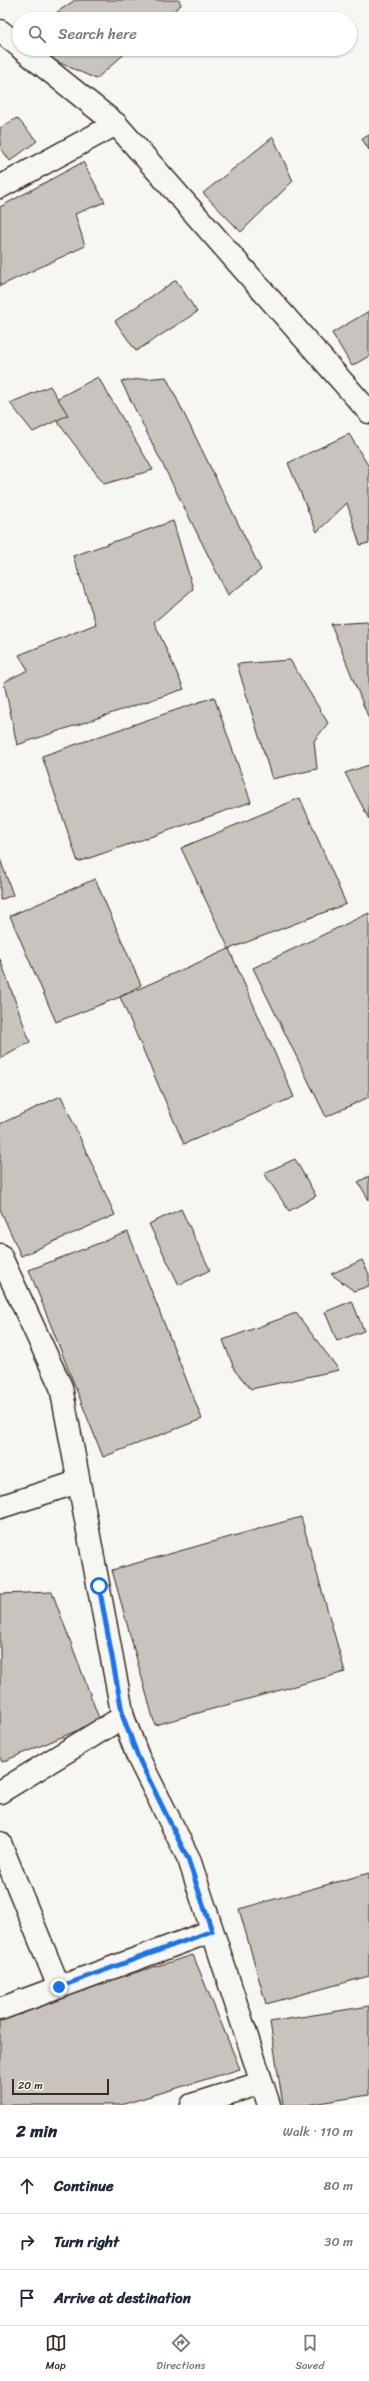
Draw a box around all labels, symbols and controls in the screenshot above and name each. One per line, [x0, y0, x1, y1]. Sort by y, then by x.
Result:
search box [12, 12, 357, 56]
text: Search here [58, 21, 137, 47]
icon: search [26, 23, 48, 45]
route start [90, 1577, 108, 1595]
route end [50, 1978, 68, 1996]
text: 20 m [18, 2076, 43, 2095]
scale bar [12, 2077, 109, 2096]
text: 2 min [16, 2116, 57, 2146]
text: Walk · 110 m [283, 2120, 353, 2143]
text: Continue [54, 2173, 114, 2199]
text: 80 m [324, 2174, 353, 2197]
icon: ahead [16, 2175, 38, 2197]
text: Turn right [54, 2229, 119, 2255]
text: 30 m [324, 2230, 353, 2253]
icon: right [16, 2231, 38, 2253]
text: Arrive at destination [54, 2285, 191, 2311]
icon: arrive [16, 2287, 38, 2309]
tab: Map [45, 2332, 67, 2375]
tab: Directions [156, 2332, 206, 2375]
tab: Saved [295, 2332, 324, 2375]

